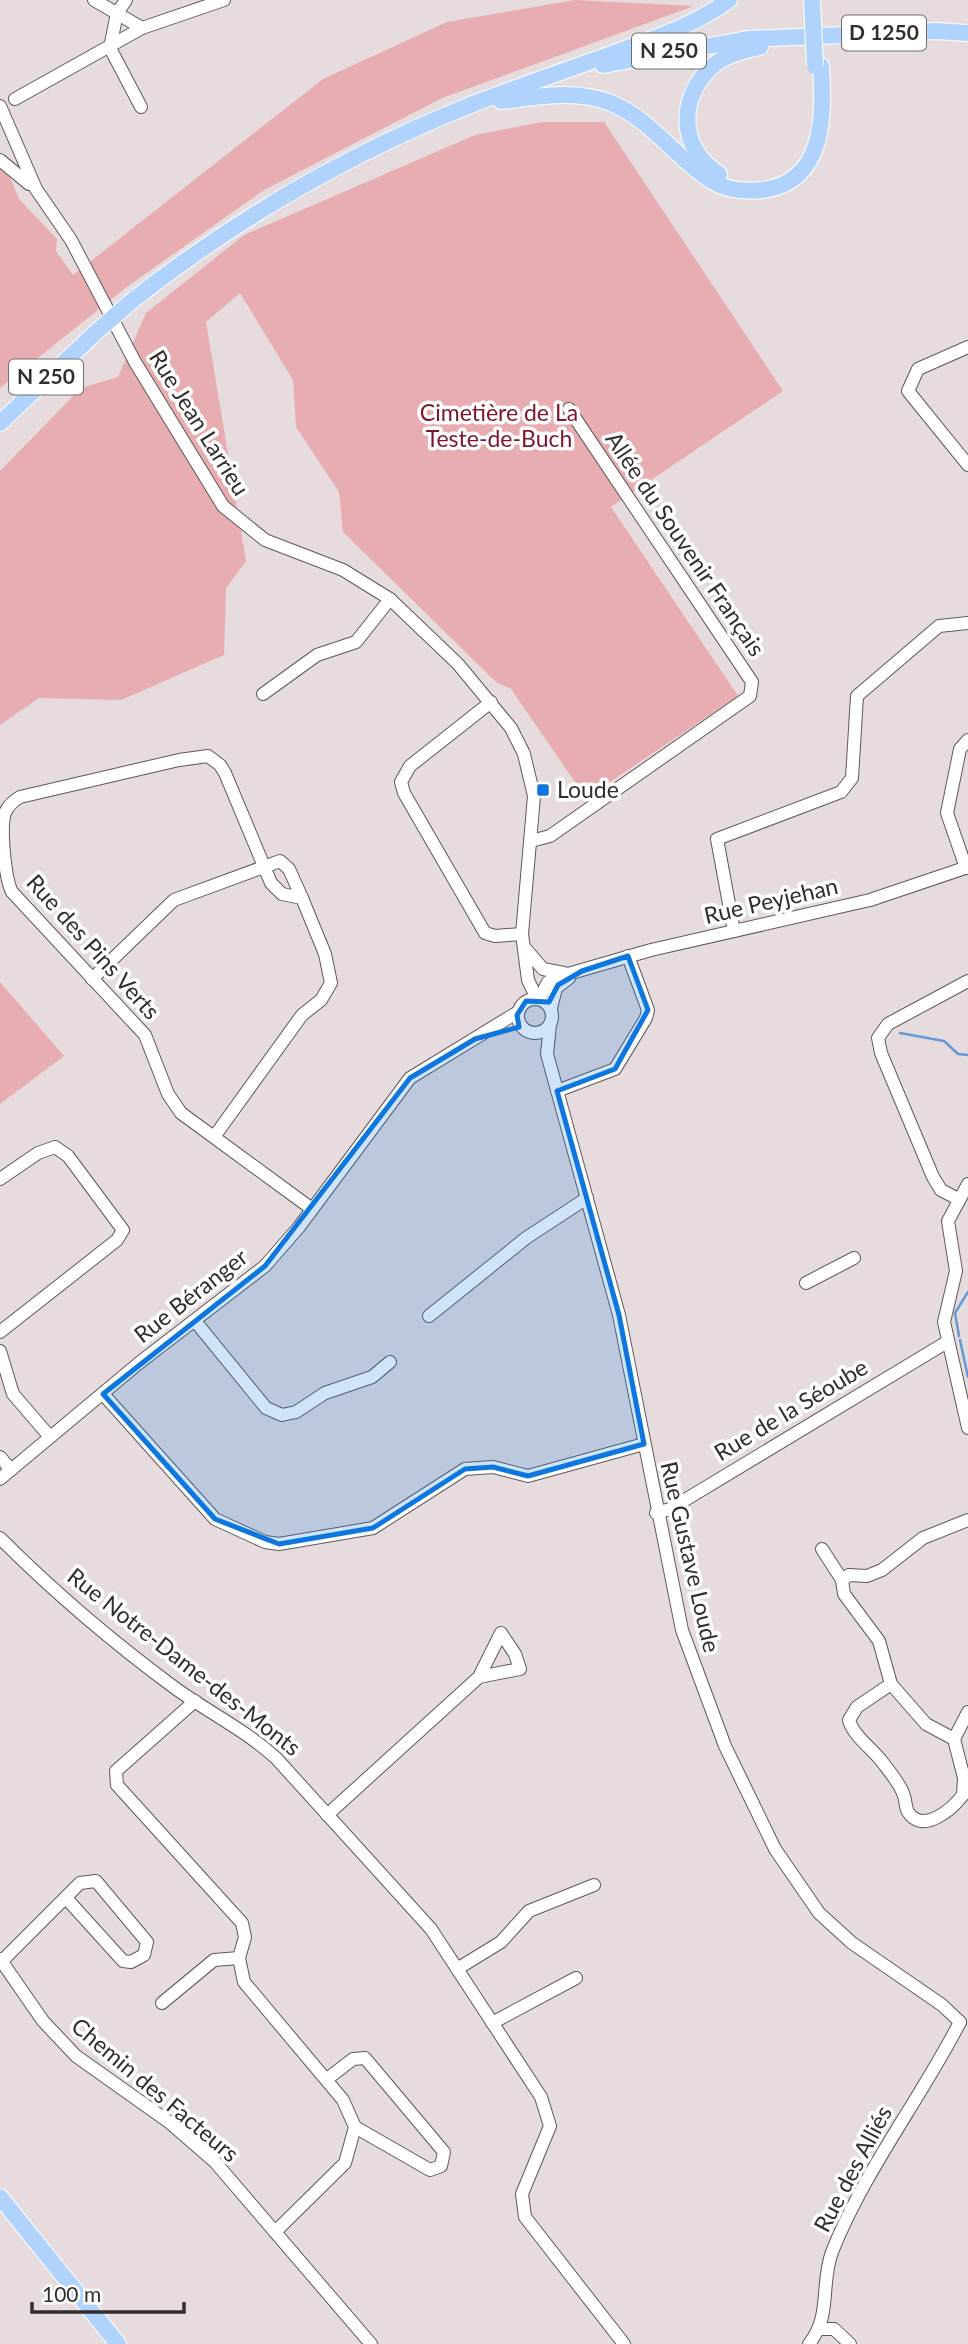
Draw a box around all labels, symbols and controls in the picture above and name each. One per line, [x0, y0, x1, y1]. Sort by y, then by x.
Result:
road number: D 1250 [842, 16, 926, 50]
road number: N 250 [632, 34, 706, 68]
street label: Rue Jean Larrieu [144, 345, 256, 500]
road number: N 250 [9, 360, 83, 394]
park label: Cimetière de La Teste-de-Buch [420, 398, 578, 452]
street label: Allée du Souvenir Français [600, 426, 771, 661]
place label: Loude [557, 775, 619, 803]
marker: Loude [535, 782, 551, 798]
street label: Rue des Pins Verts [21, 868, 166, 1025]
street label: Rue Peyjehan [701, 871, 840, 929]
street label: Rue Béranger [128, 1242, 253, 1348]
street label: Rue de la Séoube [709, 1352, 872, 1466]
street label: Rue Gustave Loude [655, 1459, 727, 1655]
street label: Rue Notre-Dame-des-Monts [62, 1561, 307, 1761]
street label: Chemin des Facteurs [66, 2011, 245, 2167]
street label: Rue des Alliés [807, 2101, 897, 2236]
scale bar [32, 2270, 184, 2314]
text: 100 m [42, 2281, 101, 2306]

